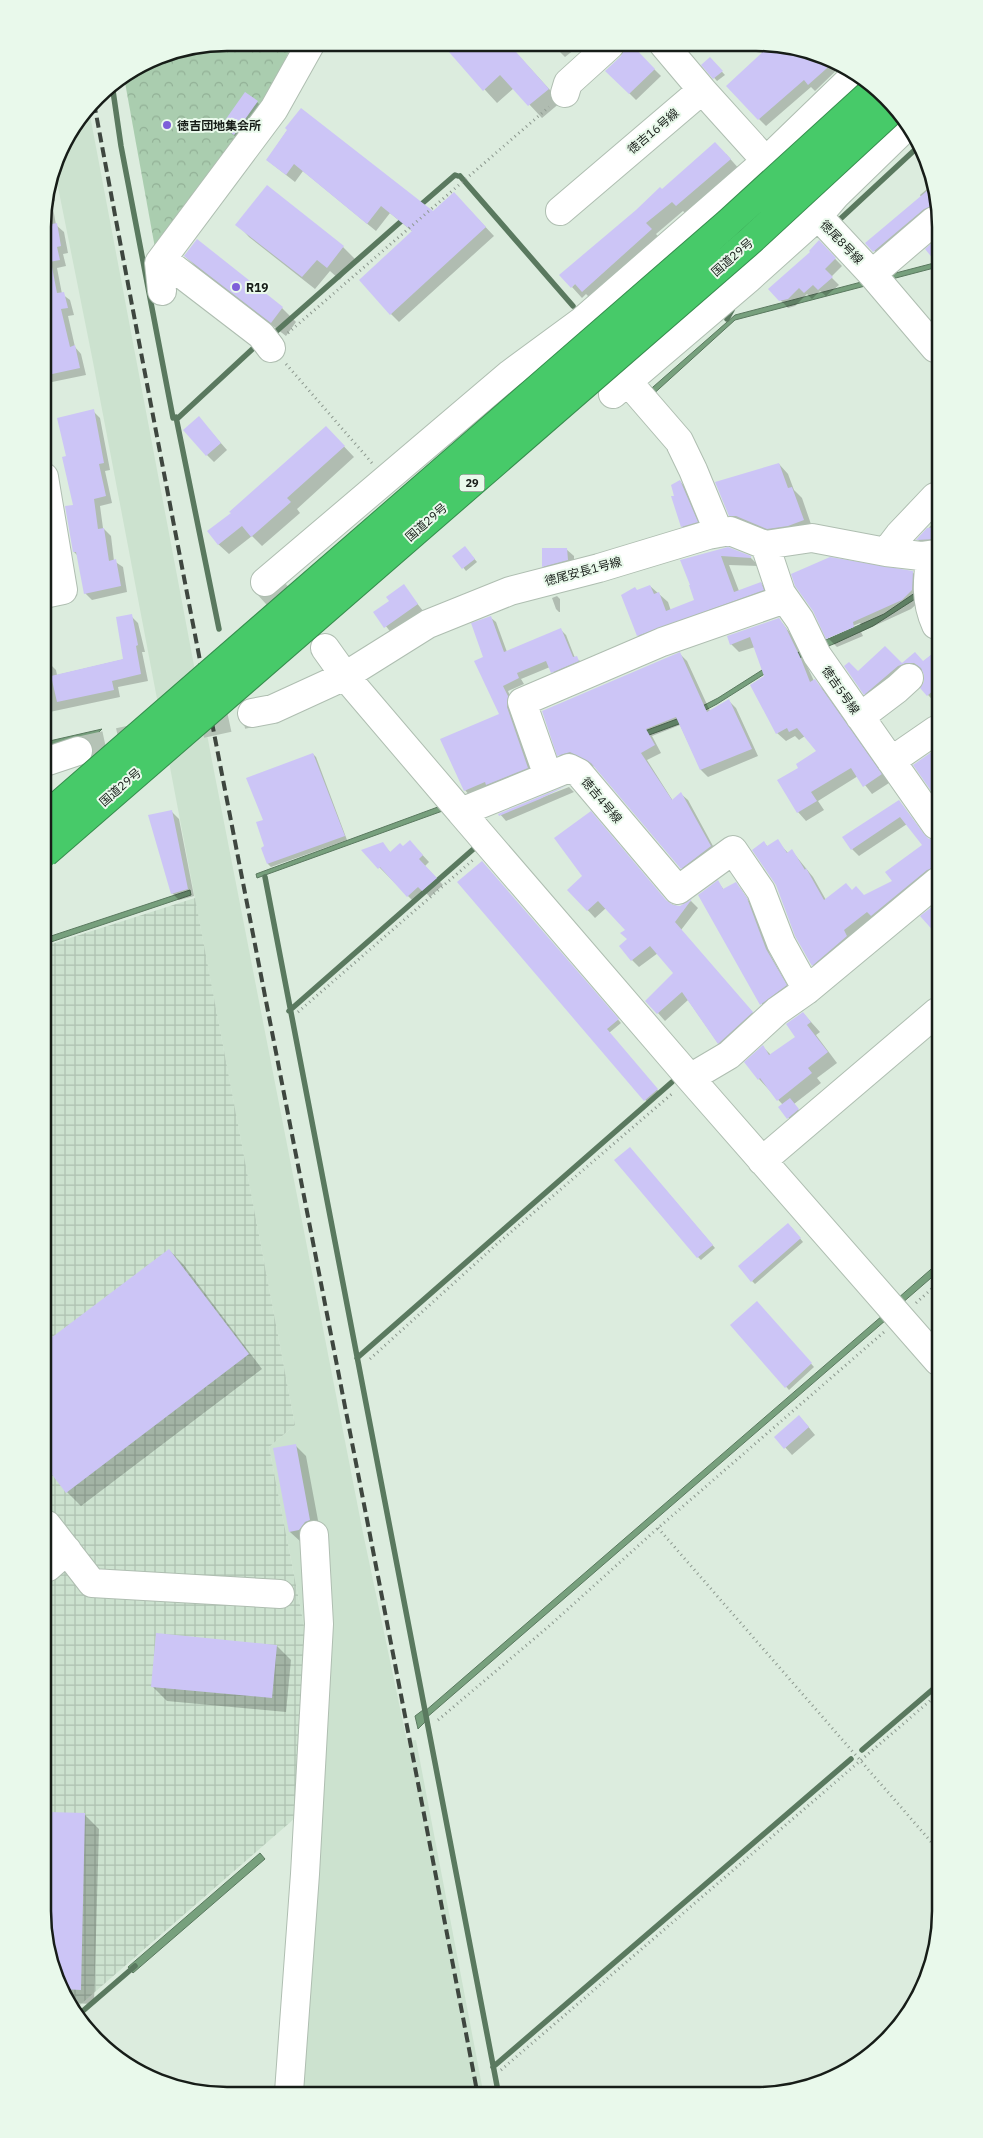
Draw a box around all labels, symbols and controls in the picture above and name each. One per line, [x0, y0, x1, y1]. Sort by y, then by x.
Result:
street label: 徳吉16号線 [624, 105, 682, 157]
place label: 徳吉団地集会所 [177, 118, 261, 133]
marker: 徳吉団地集会所 [161, 119, 173, 131]
street label: 徳尾8号線 [817, 217, 867, 267]
street label: 国道29号 [708, 235, 756, 279]
place label: R19 [246, 280, 269, 295]
marker: R19 [230, 281, 242, 293]
road number: 29 [460, 474, 484, 492]
street label: 国道29号 [402, 500, 450, 544]
street label: 徳尾安長1号線 [543, 554, 623, 588]
street label: 徳吉5号線 [819, 663, 863, 717]
street label: 国道29号 [96, 765, 144, 809]
street label: 徳吉4号線 [579, 774, 625, 826]

